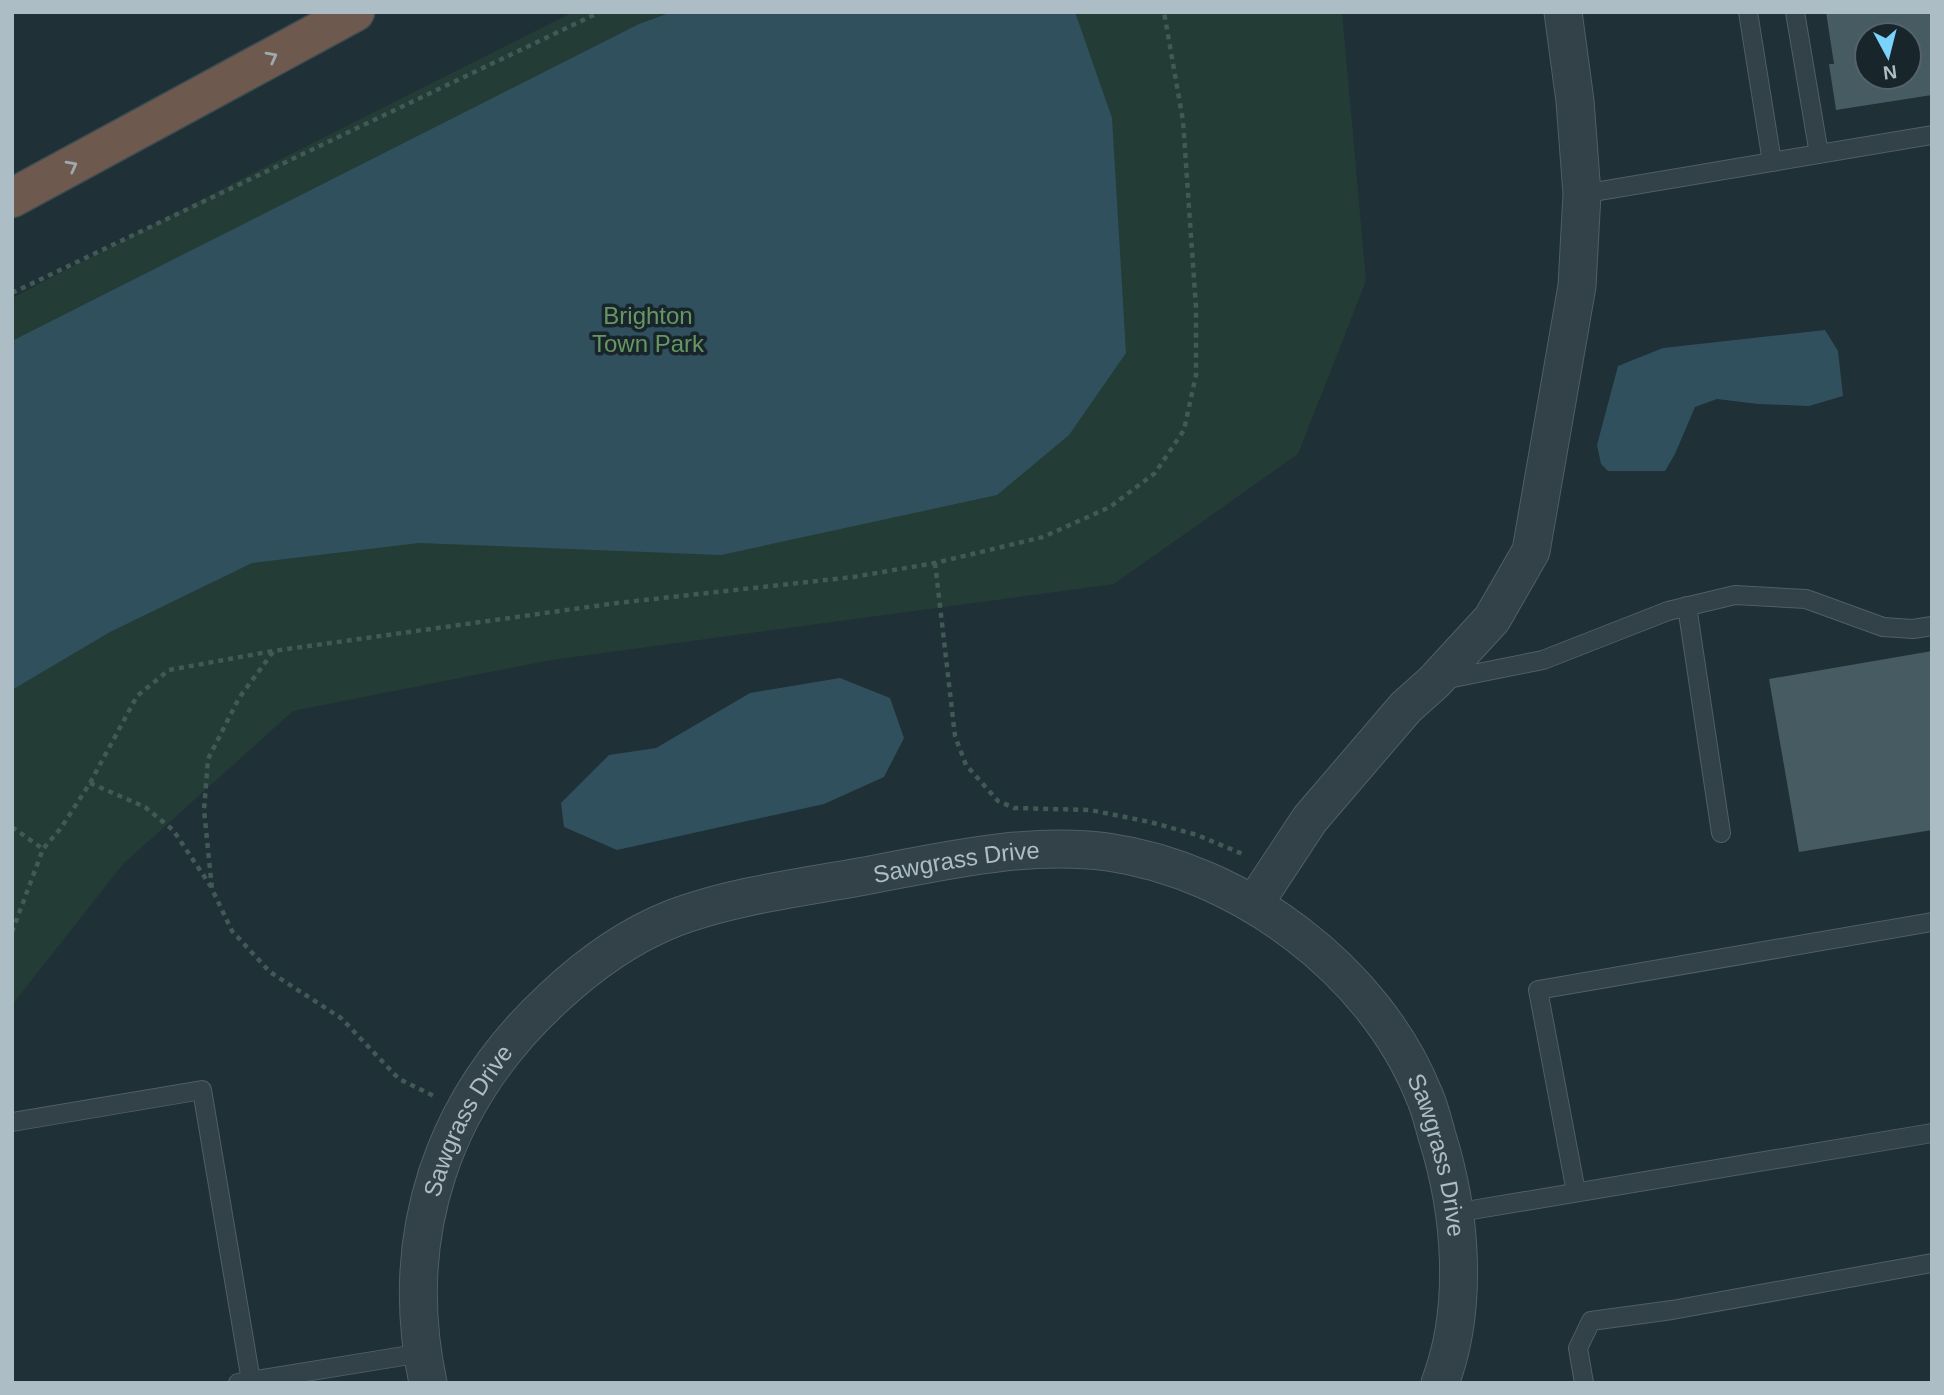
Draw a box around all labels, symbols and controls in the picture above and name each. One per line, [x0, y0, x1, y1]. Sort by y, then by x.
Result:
north arrow [1853, 21, 1923, 91]
one-way arrow [265, 52, 277, 65]
text: N [1882, 61, 1898, 84]
one-way arrow [65, 160, 77, 174]
park label: Brighton Town Park [592, 302, 705, 357]
street label: Sawgrass Drive [871, 836, 1040, 888]
street label: Sawgrass Drive [418, 1039, 517, 1199]
street label: Sawgrass Drive [1403, 1069, 1470, 1238]

